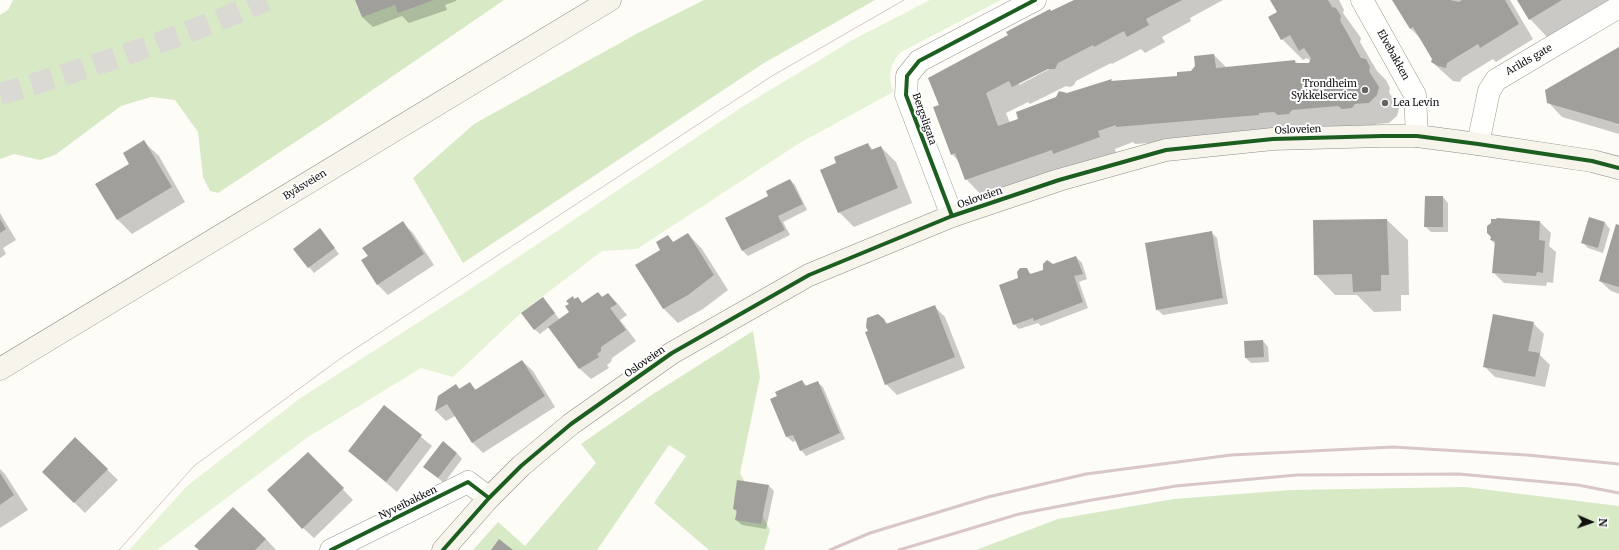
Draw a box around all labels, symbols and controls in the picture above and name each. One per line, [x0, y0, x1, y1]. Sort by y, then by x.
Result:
street label: Elvebakken [1374, 28, 1412, 82]
street label: Arilds gate [1504, 42, 1554, 78]
place label: Trondheim Sykkelservice [1291, 78, 1357, 102]
marker: Trondheim Sykkelservice [1360, 85, 1370, 95]
street label: Bergsligata [910, 91, 938, 147]
place label: Lea Levin [1393, 97, 1439, 109]
marker: Lea Levin [1380, 98, 1390, 108]
street label: Osloveien [1274, 123, 1322, 137]
street label: Byåsveien [281, 167, 329, 203]
street label: Osloveien [956, 185, 1004, 211]
street label: Osloveien [622, 344, 668, 380]
street label: Nyveibakken [377, 484, 439, 522]
north arrow [1571, 502, 1611, 542]
text: N [1596, 518, 1610, 527]

